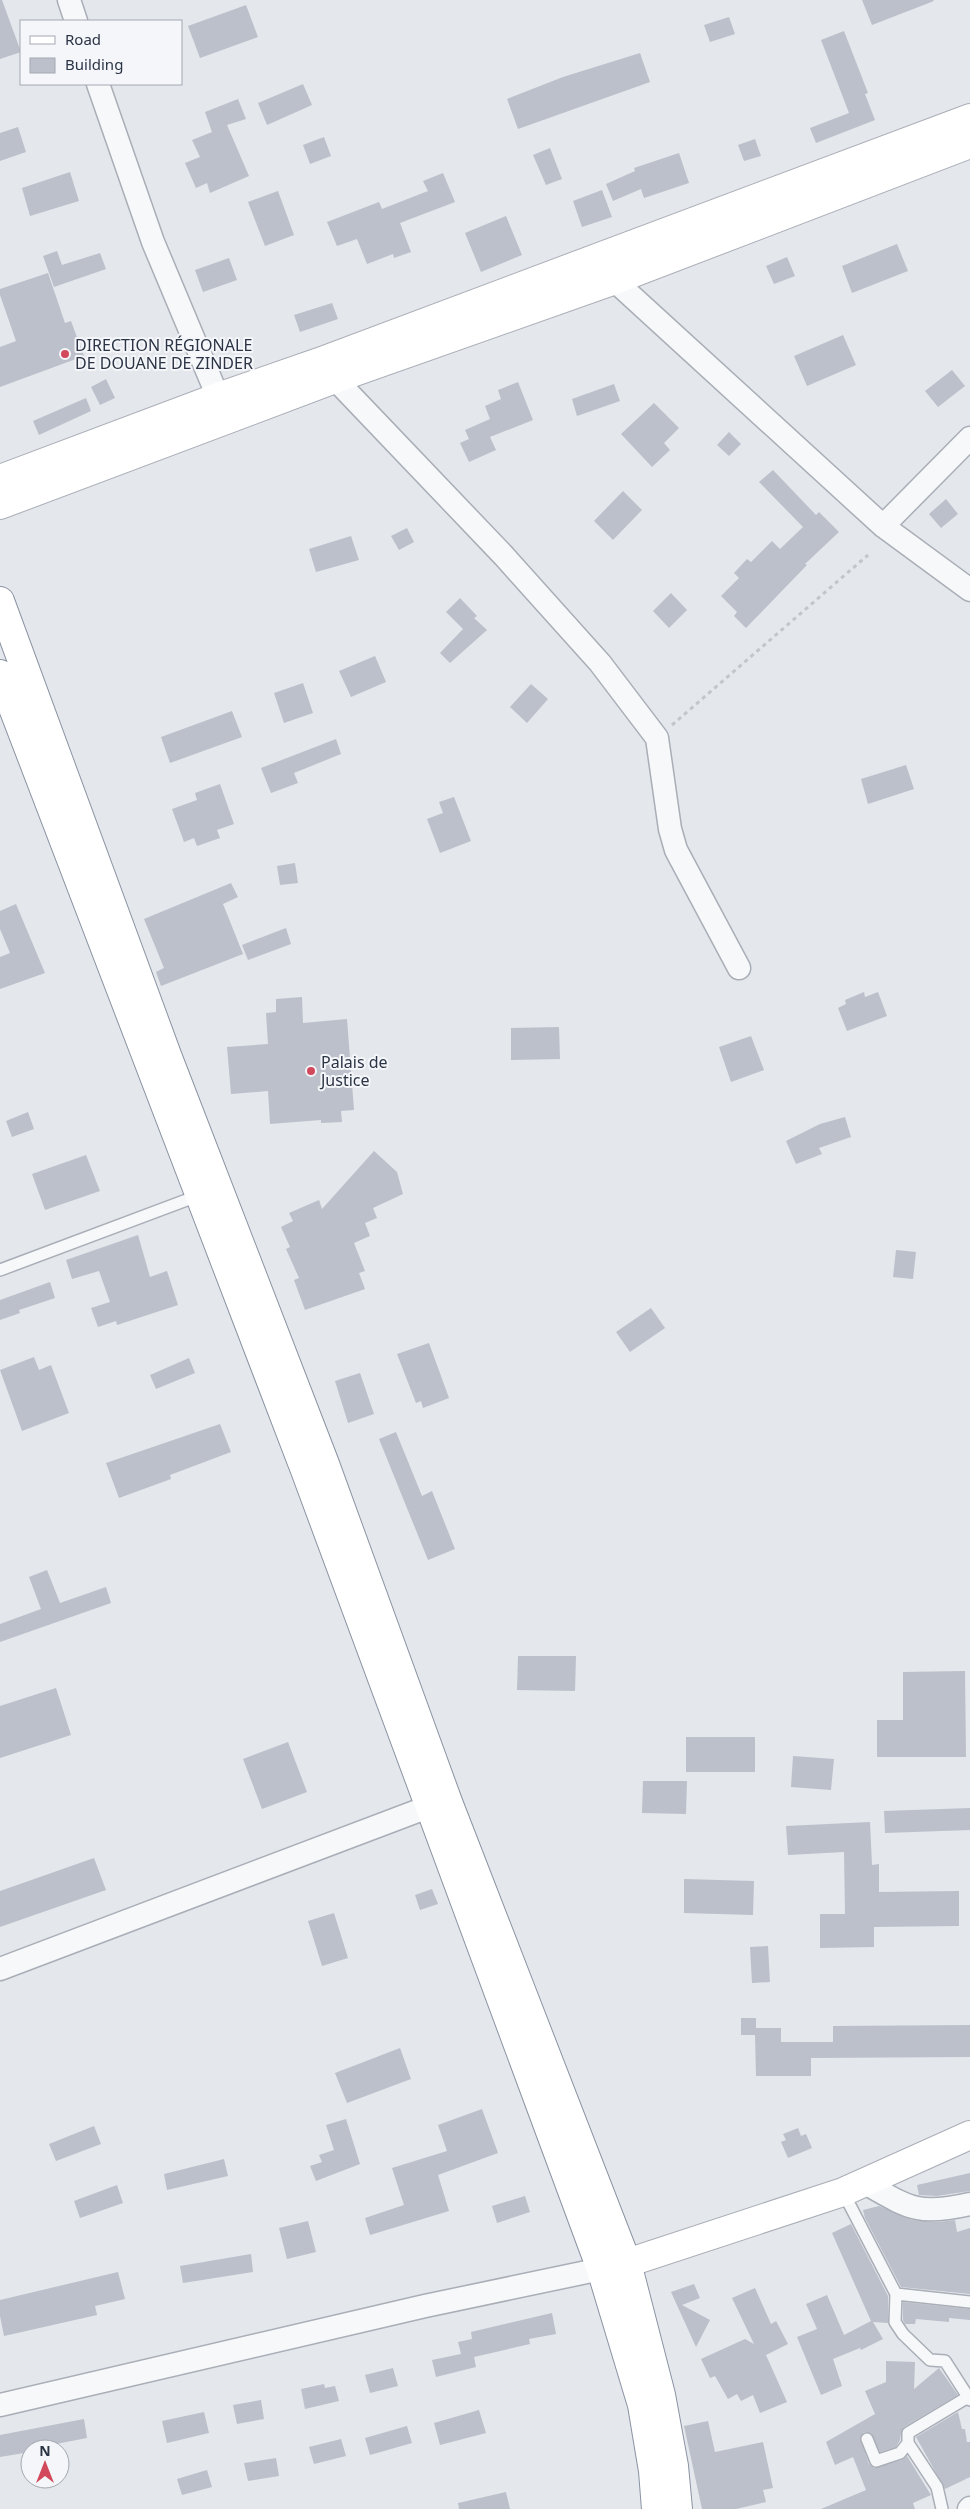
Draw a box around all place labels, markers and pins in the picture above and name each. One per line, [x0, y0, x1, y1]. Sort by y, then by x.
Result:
place label: DIRECTION RÉGIONALE DE DOUANE DE ZINDER [75, 334, 253, 374]
marker: DIRECTION RÉGIONALE DE DOUANE DE ZINDER [59, 348, 71, 360]
place label: Palais de Justice [319, 1051, 388, 1091]
marker: Palais de Justice [305, 1065, 317, 1077]

